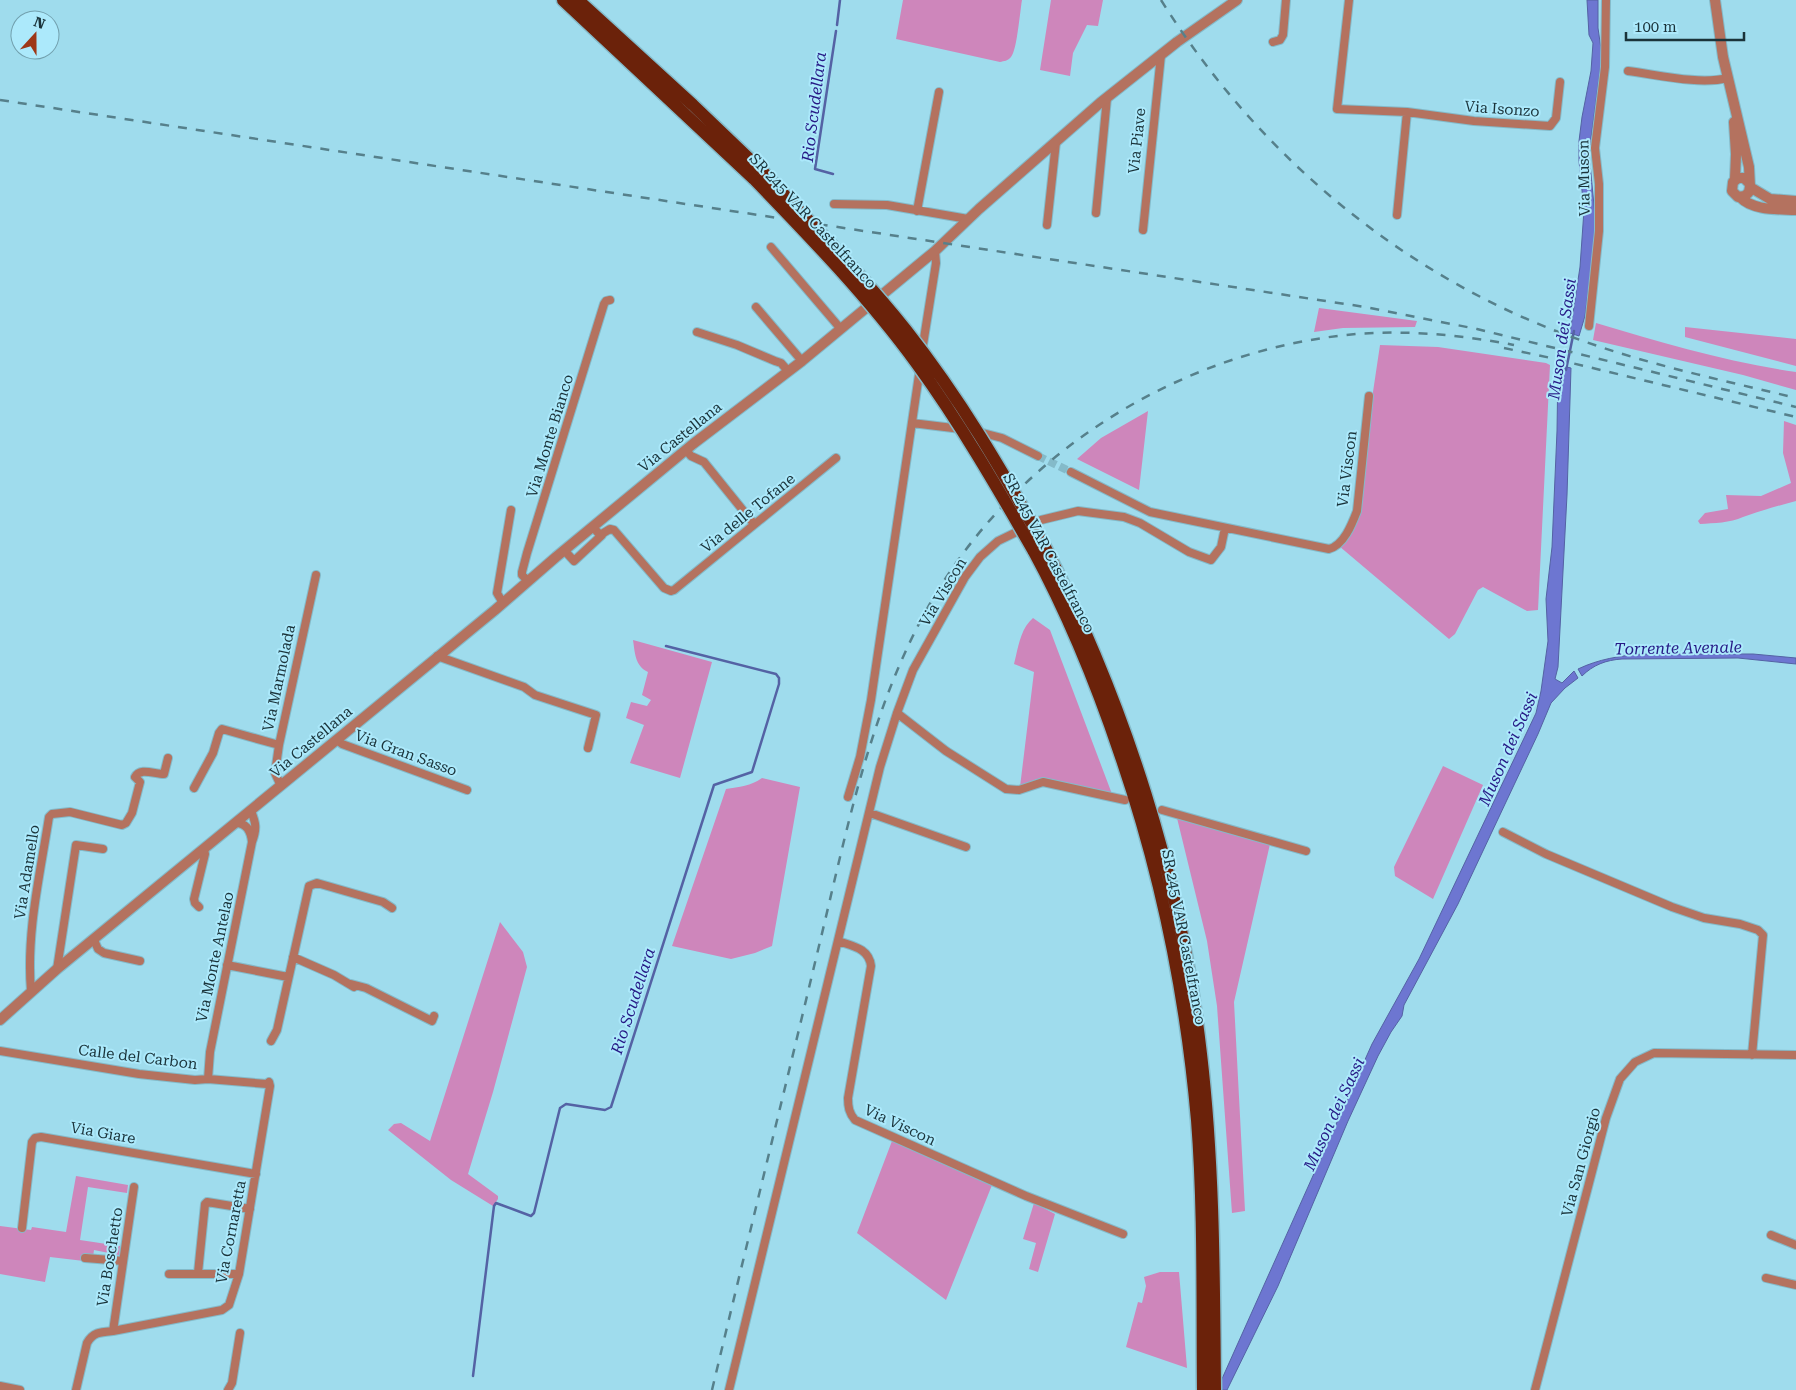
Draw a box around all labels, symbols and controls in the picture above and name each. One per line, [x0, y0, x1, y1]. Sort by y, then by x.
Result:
north arrow [10, 10, 60, 60]
scale bar [1626, 10, 1744, 42]
text: N [32, 13, 48, 32]
text: 100 m [1634, 18, 1677, 36]
water label: Rio Scudellara [798, 51, 830, 164]
street label: Via Isonzo [1464, 97, 1540, 121]
street label: Via Piave [1125, 107, 1149, 175]
street label: Via Muson [1574, 139, 1594, 217]
street label: SR 245 VAR Castelfranco [746, 150, 880, 292]
water label: Muson dei Sassi [1544, 277, 1580, 402]
street label: Via Monte Bianco [523, 372, 577, 500]
street label: Via Castellana [635, 398, 725, 476]
street label: Via Viscon [1333, 429, 1361, 508]
street label: Via delle Tofane [697, 470, 799, 556]
street label: SR 245 VAR Castelfranco [999, 470, 1099, 636]
street label: Via Viscon [915, 554, 971, 630]
street label: Via Marmolada [259, 623, 299, 733]
water label: Torrente Avenale [1614, 637, 1742, 659]
water label: Muson dei Sassi [1474, 689, 1542, 810]
street label: Via Castellana [266, 702, 356, 782]
street label: Via Gran Sasso [352, 726, 460, 780]
street label: Via Adamello [11, 823, 43, 921]
street label: SR 245 VAR Castelfranco [1158, 848, 1210, 1026]
street label: Via Monte Antelao [192, 890, 238, 1024]
water label: Rio Scudellara [607, 945, 659, 1057]
street label: Calle del Carbon [77, 1041, 199, 1073]
water label: Muson dei Sassi [1299, 1055, 1368, 1174]
street label: Via Viscon [861, 1101, 939, 1150]
street label: Via San Giorgio [1558, 1105, 1604, 1219]
street label: Via Giare [69, 1118, 137, 1148]
street label: Via Cornaretta [212, 1179, 250, 1285]
street label: Via Boschetto [93, 1206, 127, 1308]

